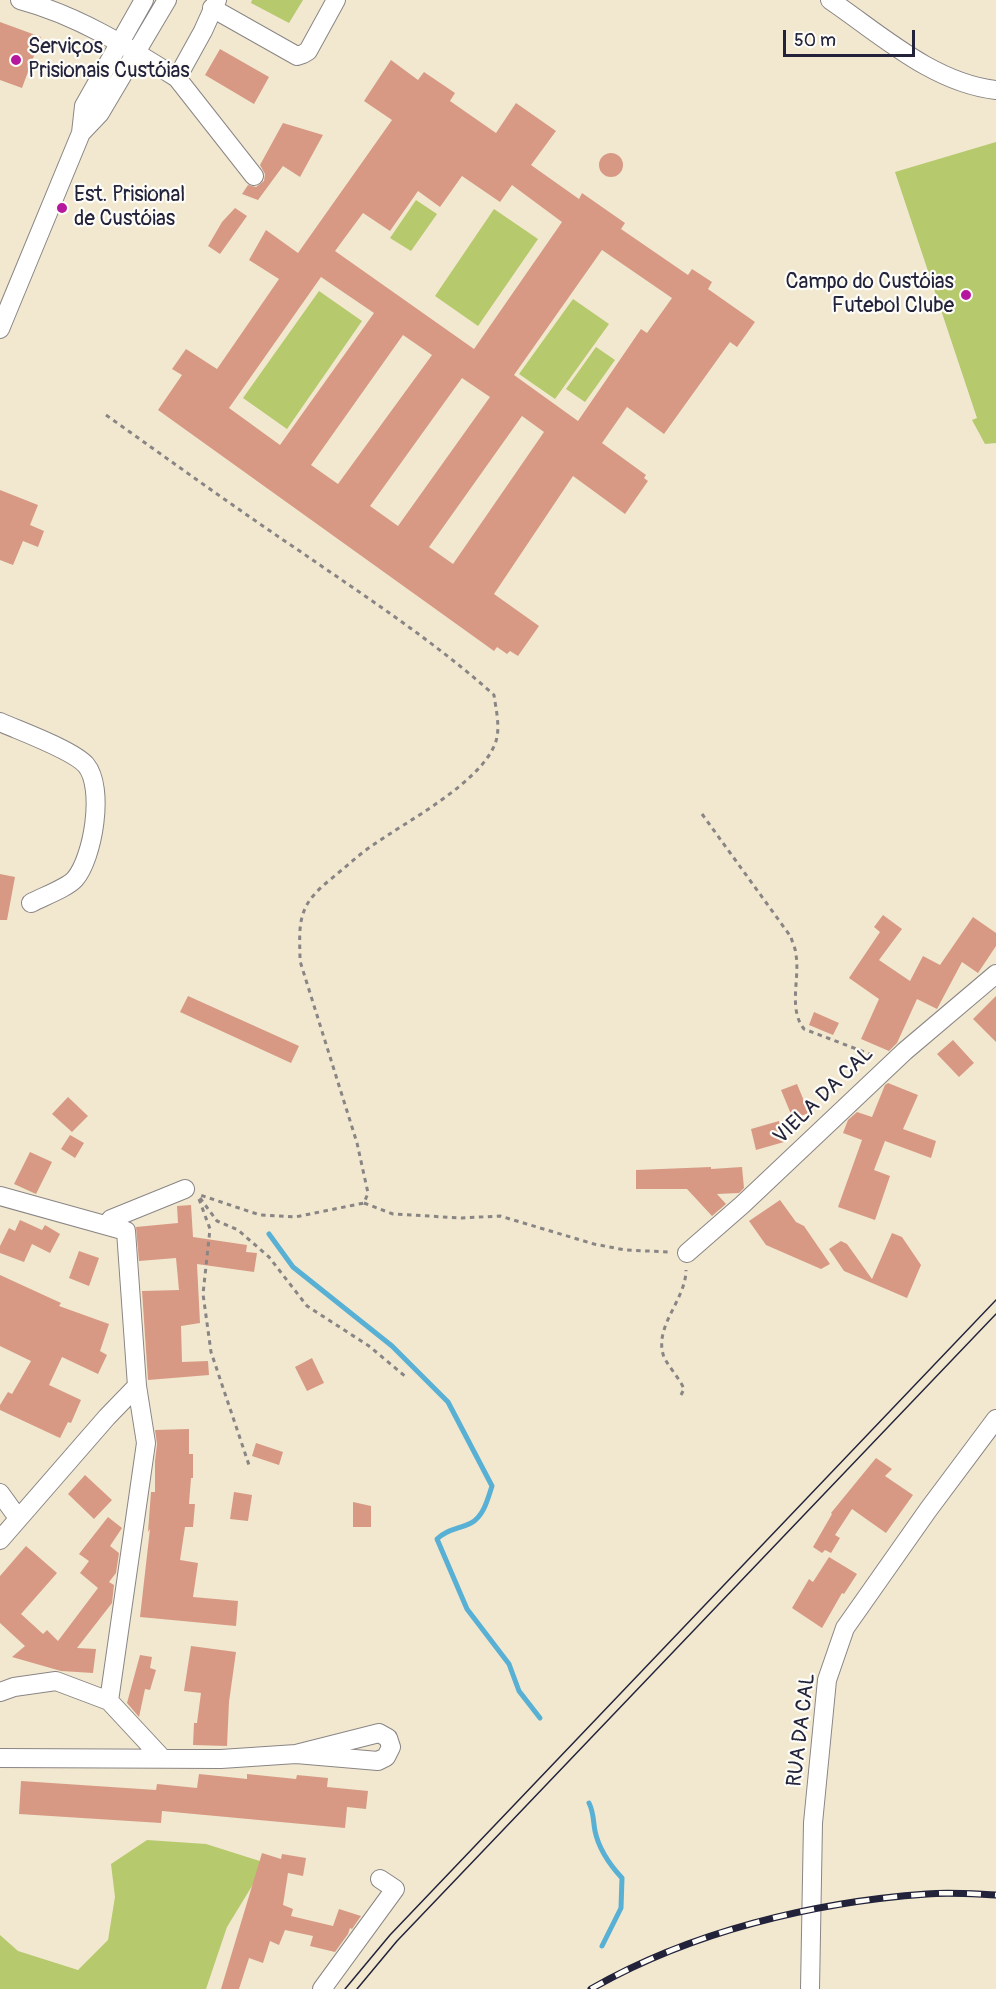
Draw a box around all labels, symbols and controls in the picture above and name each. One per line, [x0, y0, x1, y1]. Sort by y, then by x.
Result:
scale bar [786, 18, 918, 56]
text: 50 m [794, 29, 836, 52]
place label: Serviços Prisionais Custóias [28, 35, 190, 85]
marker: Serviços Prisionais Custóias [9, 53, 23, 67]
place label: Est. Prisional de Custóias [74, 183, 185, 233]
marker: Est. Prisional de Custóias [55, 201, 69, 215]
place label: Campo do Custóias Futebol Clube [785, 270, 954, 320]
marker: Campo do Custóias Futebol Clube [959, 288, 973, 302]
street label: VIELA DA CAL [769, 1042, 879, 1150]
street label: RUA DA CAL [783, 1672, 821, 1788]

